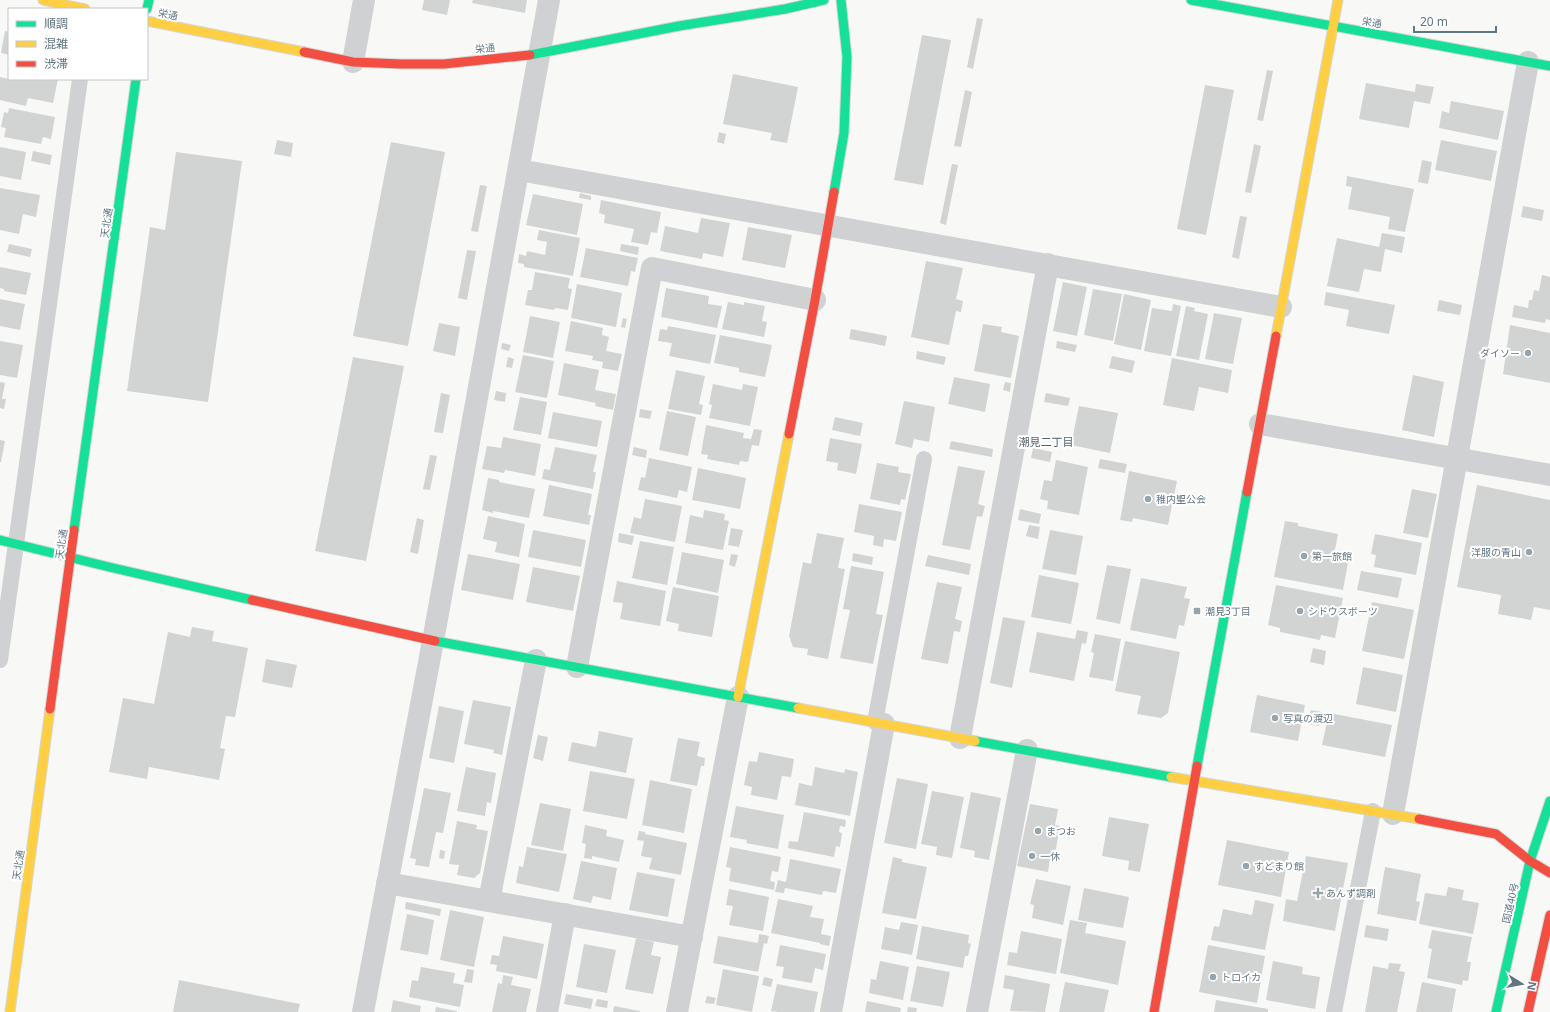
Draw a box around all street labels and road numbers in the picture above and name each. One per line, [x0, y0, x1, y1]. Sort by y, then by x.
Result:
street label: 栄通 [157, 5, 179, 23]
street label: 栄通 [1361, 13, 1383, 31]
street label: 栄通 [474, 40, 496, 56]
street label: 天北通 [97, 207, 115, 239]
street label: 天北通 [52, 528, 70, 560]
street label: 天北通 [9, 849, 27, 881]
street label: 国道40号 [1499, 881, 1521, 925]

